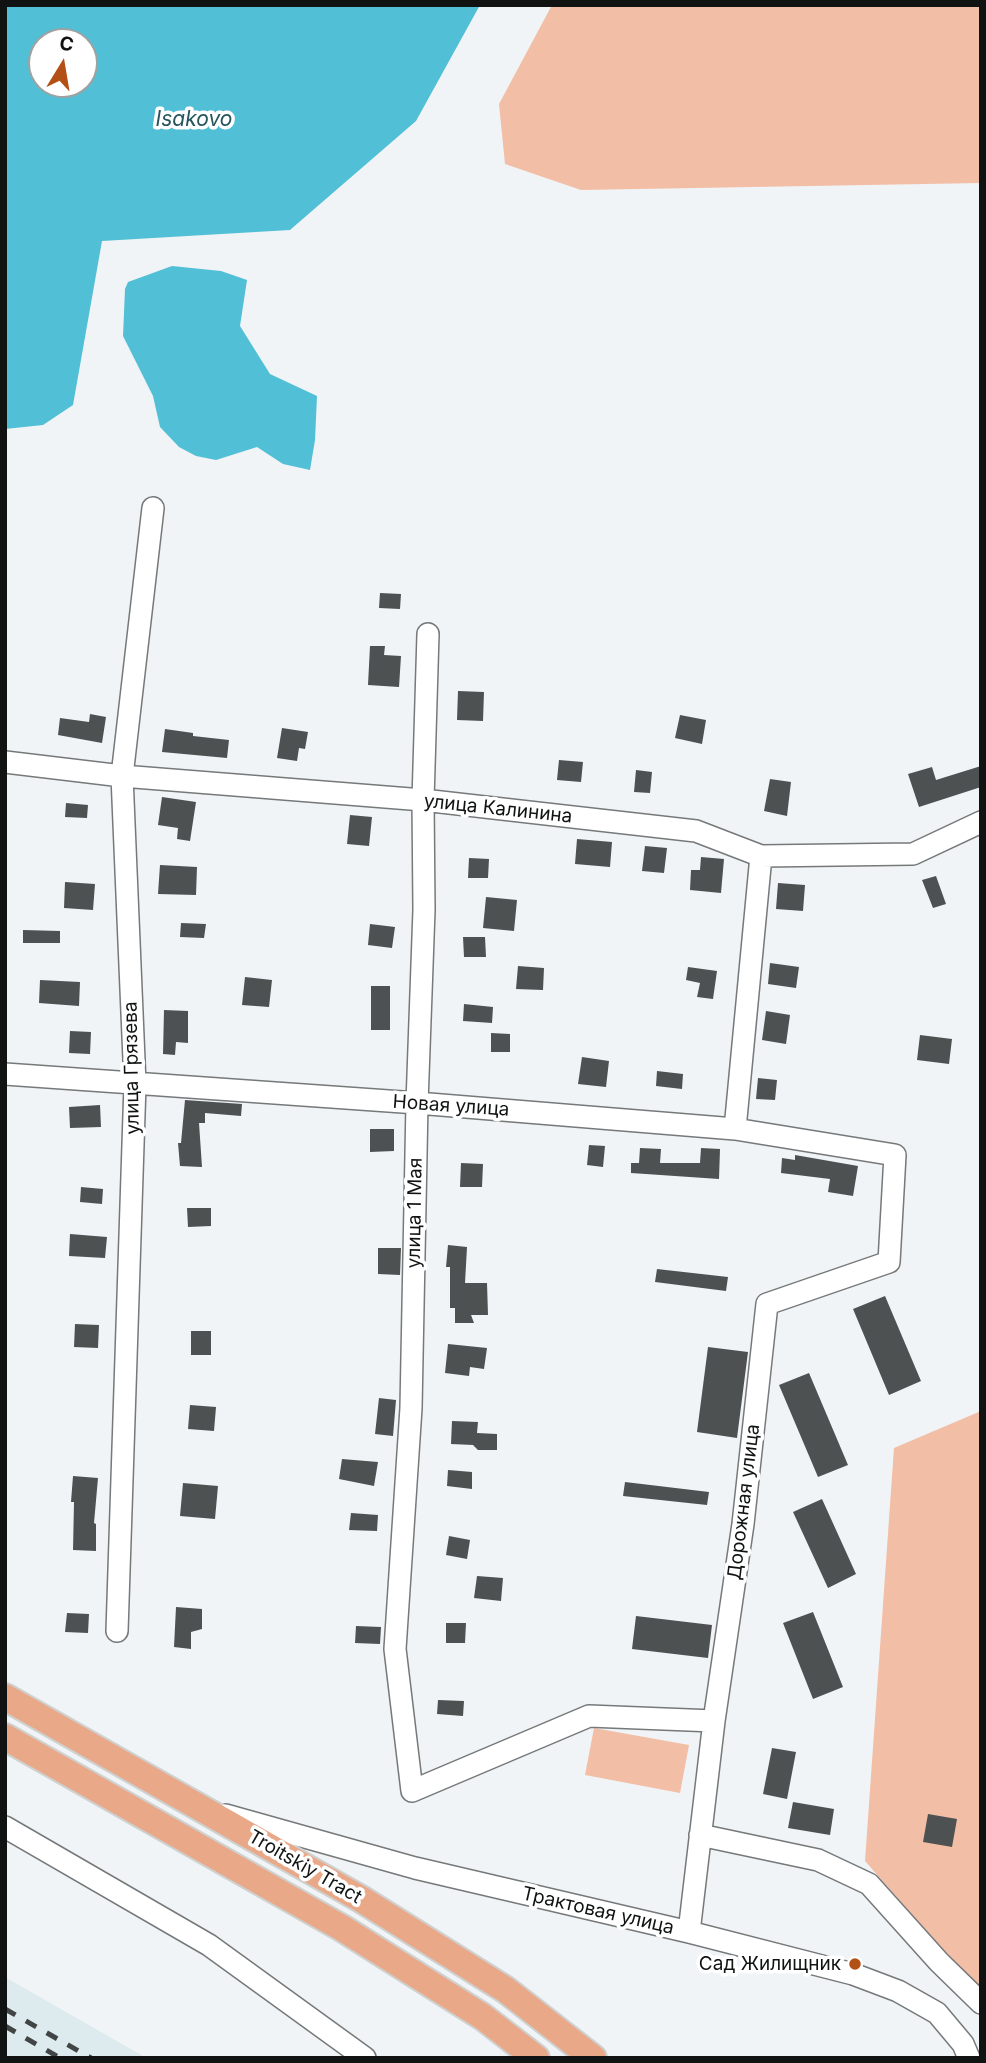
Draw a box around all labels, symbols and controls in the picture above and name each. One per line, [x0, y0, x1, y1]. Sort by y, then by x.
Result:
north arrow [28, 28, 98, 98]
text: С [58, 31, 76, 56]
water label: Isakovo [156, 107, 232, 133]
street label: улица Калинина [423, 790, 573, 828]
street label: улица Грязева [119, 1001, 145, 1135]
street label: Новая улица [392, 1091, 510, 1121]
street label: улица 1 Мая [403, 1157, 427, 1269]
street label: Дорожная улица [723, 1423, 765, 1581]
street label: Troitskiy Tract [244, 1825, 366, 1909]
street label: Трактовая улица [520, 1882, 676, 1940]
place label: Сад Жилищник [699, 1953, 841, 1975]
marker: Сад Жилищник [847, 1956, 863, 1972]

